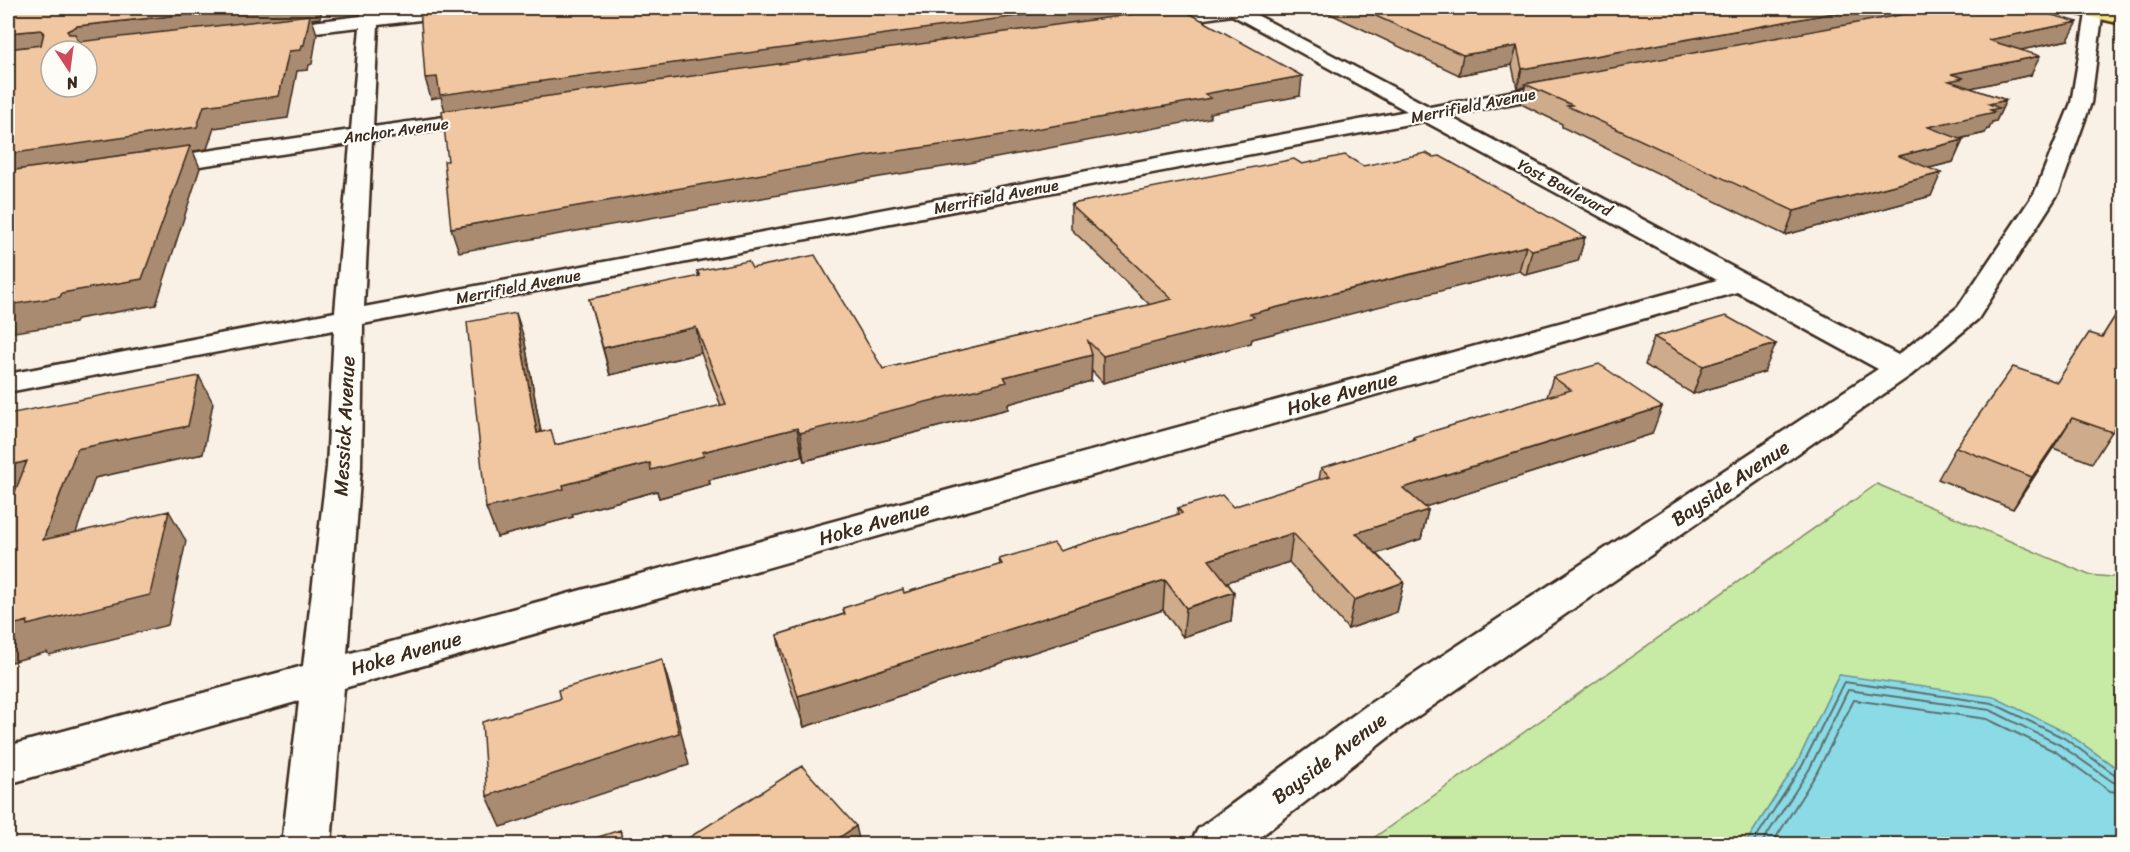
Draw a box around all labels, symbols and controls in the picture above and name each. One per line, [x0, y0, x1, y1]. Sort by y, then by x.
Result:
north arrow [39, 39, 99, 99]
text: N [63, 68, 82, 99]
street label: Merrifield Avenue [1408, 79, 1538, 132]
street label: Anchor Avenue [341, 109, 451, 152]
street label: Yost Boulevard [1512, 150, 1619, 225]
street label: Merrifield Avenue [931, 170, 1061, 223]
street label: Merrifield Avenue [453, 260, 583, 313]
street label: Messick Avenue [323, 355, 366, 497]
street label: Hoke Avenue [1282, 361, 1402, 426]
street label: Bayside Avenue [1664, 430, 1797, 536]
street label: Hoke Avenue [814, 491, 934, 556]
street label: Hoke Avenue [346, 621, 466, 686]
street label: Bayside Avenue [1264, 703, 1395, 814]

